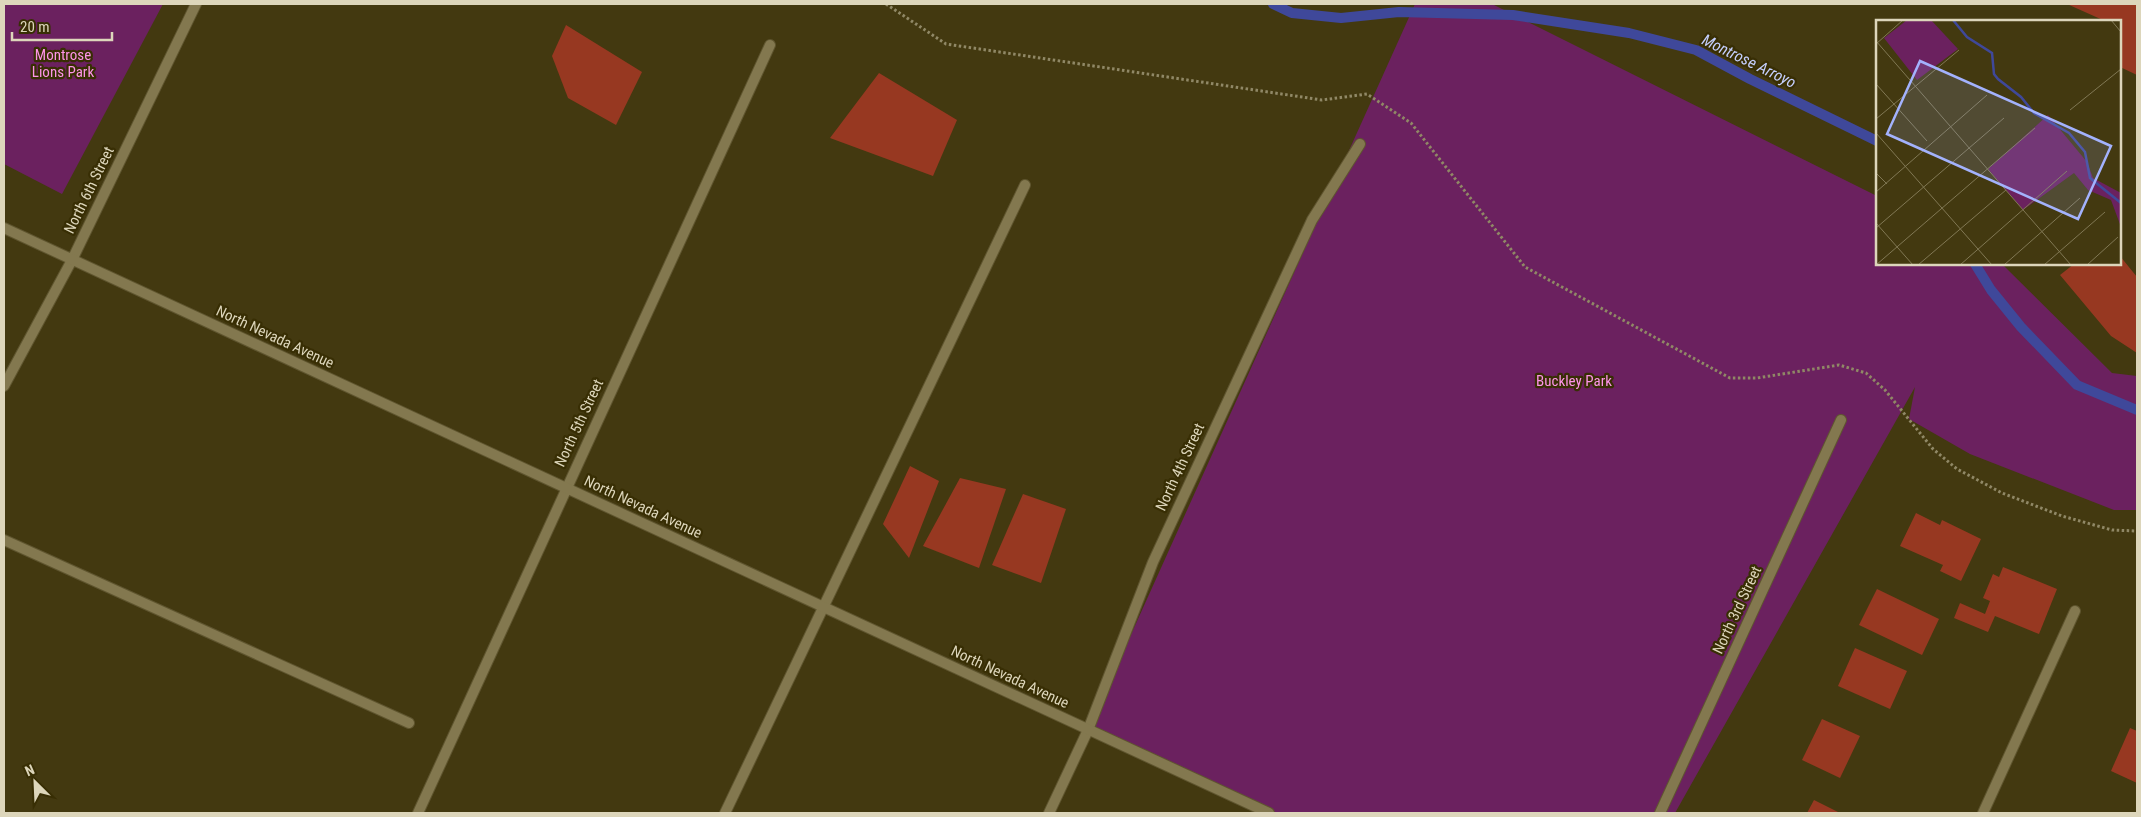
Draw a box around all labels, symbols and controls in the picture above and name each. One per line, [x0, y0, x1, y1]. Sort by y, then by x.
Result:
scale bar [12, 10, 112, 42]
text: 20 m [20, 18, 50, 36]
inset map [1876, 20, 2121, 265]
water label: Montrose Arroyo [1699, 30, 1799, 92]
park label: Montrose Lions Park [32, 46, 94, 81]
street label: North 6th Street [60, 144, 118, 236]
street label: North Nevada Avenue [213, 302, 337, 372]
park label: Buckley Park [1536, 372, 1612, 390]
street label: North 5th Street [551, 376, 607, 470]
street label: North 4th Street [1152, 420, 1208, 514]
street label: North Nevada Avenue [581, 472, 705, 542]
street label: North 3rd Street [1709, 563, 1765, 657]
street label: North Nevada Avenue [948, 642, 1072, 712]
north arrow [10, 757, 60, 807]
text: N [23, 761, 37, 779]

